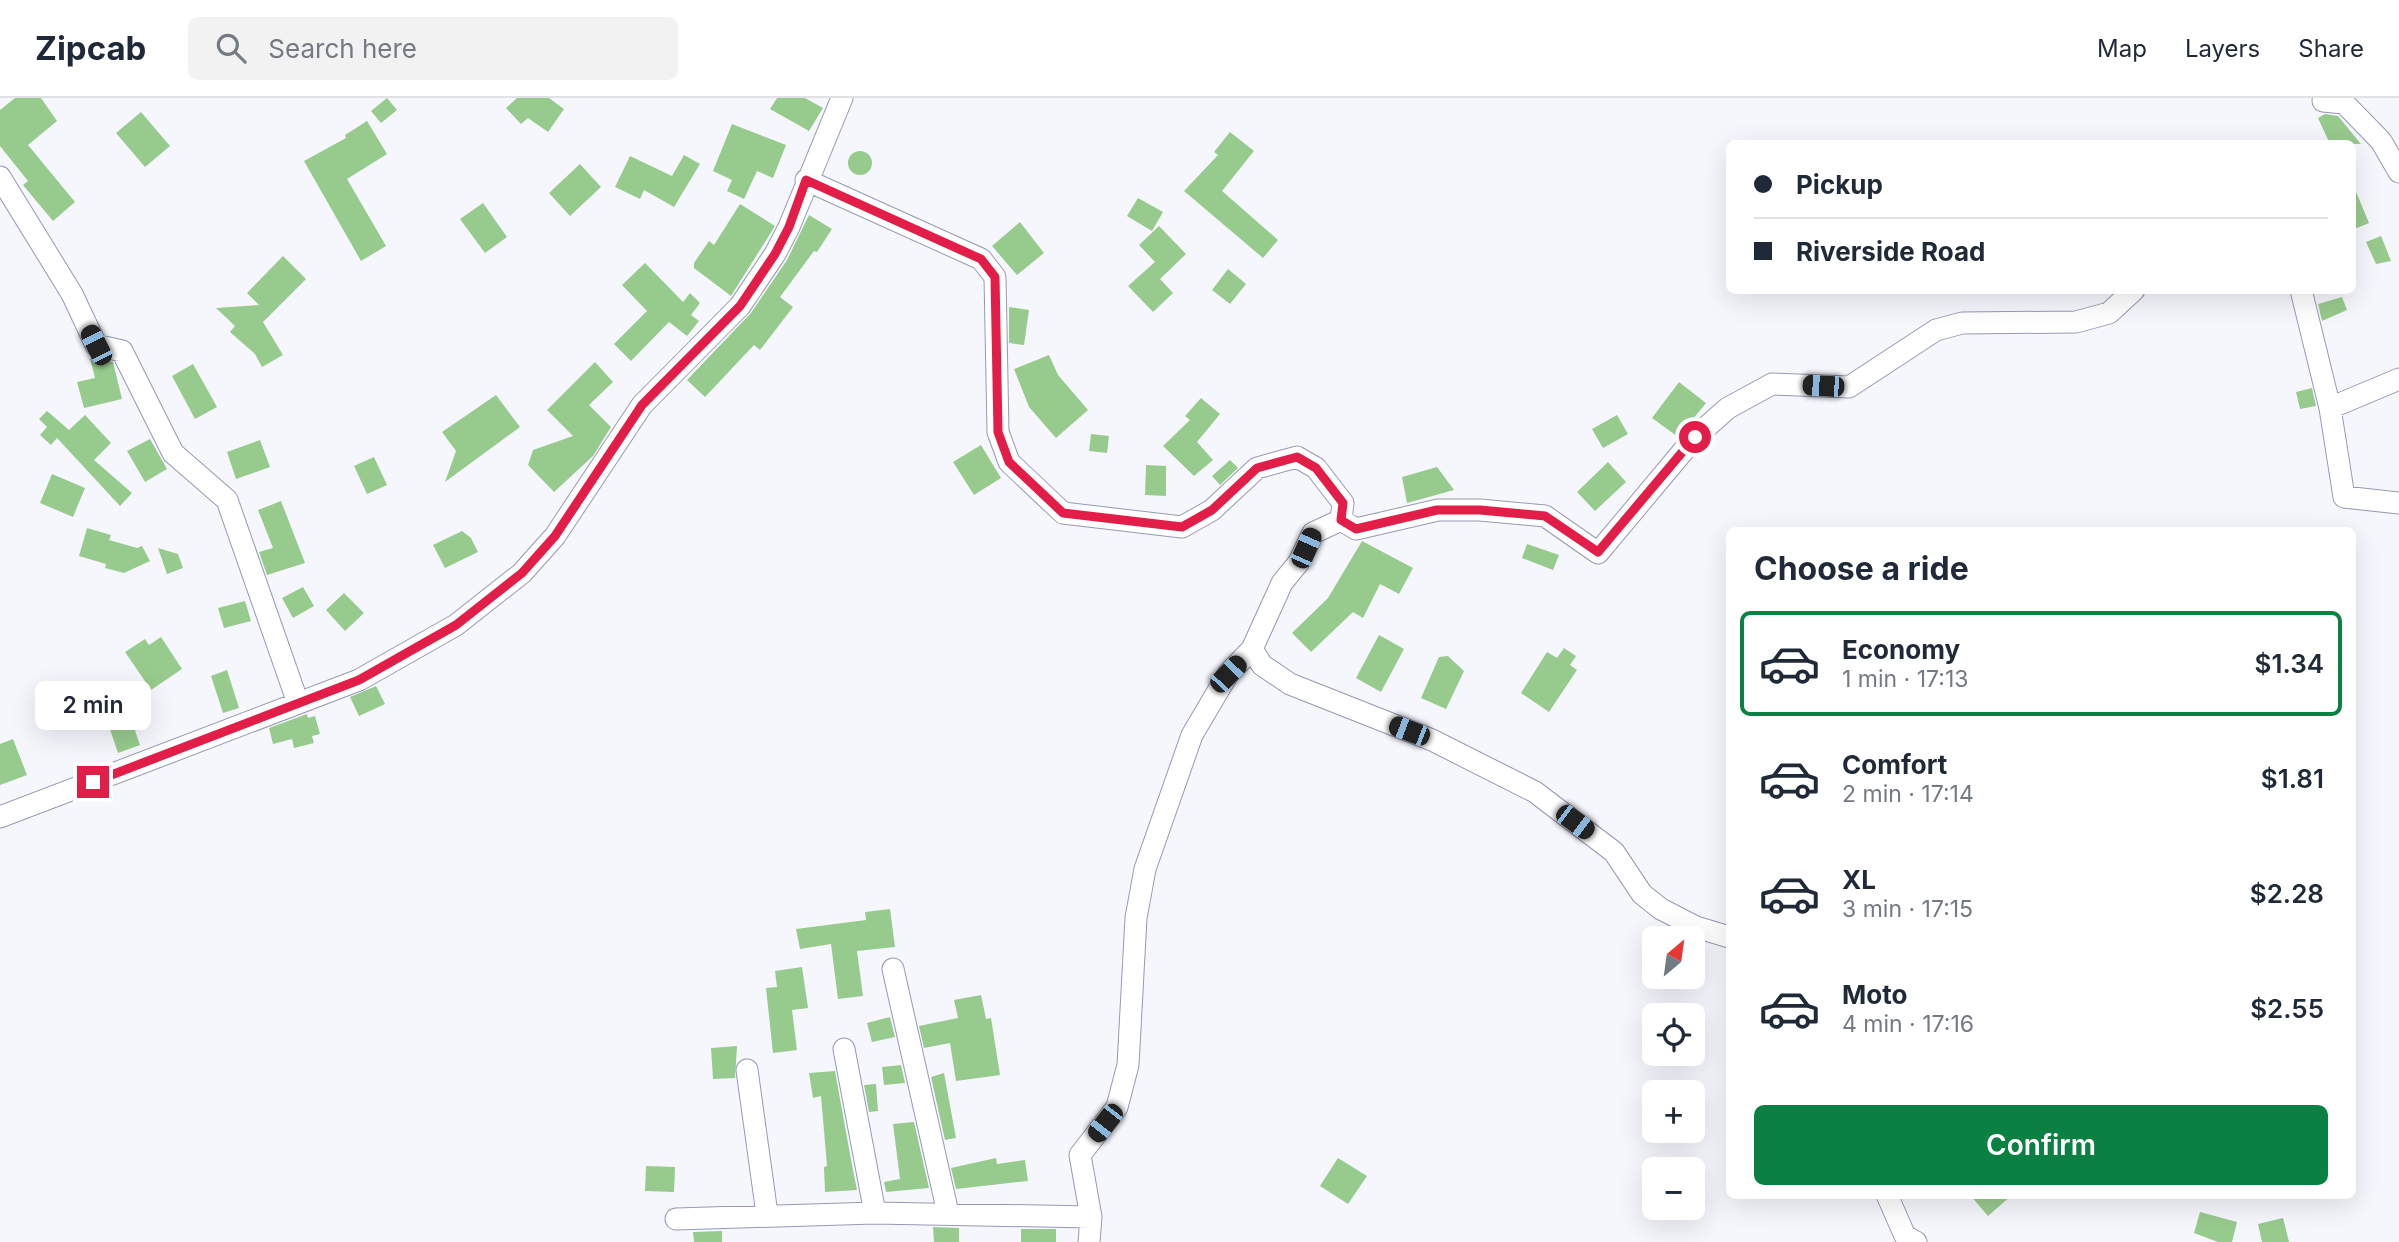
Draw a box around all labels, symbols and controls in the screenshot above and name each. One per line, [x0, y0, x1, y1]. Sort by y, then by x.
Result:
search box [188, 17, 678, 80]
text: Zipcab [35, 28, 146, 68]
icon: search [212, 29, 250, 67]
text: Search here [268, 33, 417, 64]
text: Map [2097, 34, 2147, 63]
text: Layers [2185, 34, 2260, 63]
text: Share [2298, 34, 2364, 63]
text: Pickup [1796, 169, 1883, 200]
text: Riverside Road [1796, 236, 1985, 267]
car [78, 322, 115, 368]
car [1802, 374, 1845, 398]
route start [1679, 421, 1711, 453]
car [1288, 525, 1325, 571]
text: Choose a ride [1754, 549, 1969, 588]
icon: car [1758, 632, 1821, 695]
text: Economy [1842, 634, 1960, 665]
text: $1.34 [2255, 648, 2324, 679]
car [1206, 652, 1251, 696]
text: 1 min · 17:13 [1842, 665, 1968, 693]
callout: 2 min [35, 680, 151, 730]
text: 2 min [63, 691, 123, 719]
car [1386, 714, 1433, 748]
icon: car [1758, 747, 1821, 810]
text: Comfort [1842, 749, 1947, 780]
text: $1.81 [2261, 763, 2324, 794]
route end [77, 766, 109, 798]
text: 2 min · 17:14 [1842, 780, 1974, 808]
car [1552, 801, 1599, 843]
icon: car [1758, 862, 1821, 925]
text: XL [1842, 864, 1876, 895]
text: $2.28 [2250, 878, 2324, 909]
text: 3 min · 17:15 [1842, 895, 1973, 923]
north arrow [1642, 926, 1704, 989]
map controls [1642, 926, 1705, 1220]
icon: car [1758, 977, 1821, 1040]
text: Moto [1842, 979, 1907, 1010]
text: $2.55 [2250, 993, 2324, 1024]
button: locate [1642, 1003, 1705, 1066]
text: 4 min · 17:16 [1842, 1010, 1974, 1038]
button: + [1642, 1080, 1705, 1143]
car [1084, 1100, 1127, 1146]
button: Confirm [1754, 1105, 2328, 1185]
button: − [1642, 1157, 1705, 1220]

